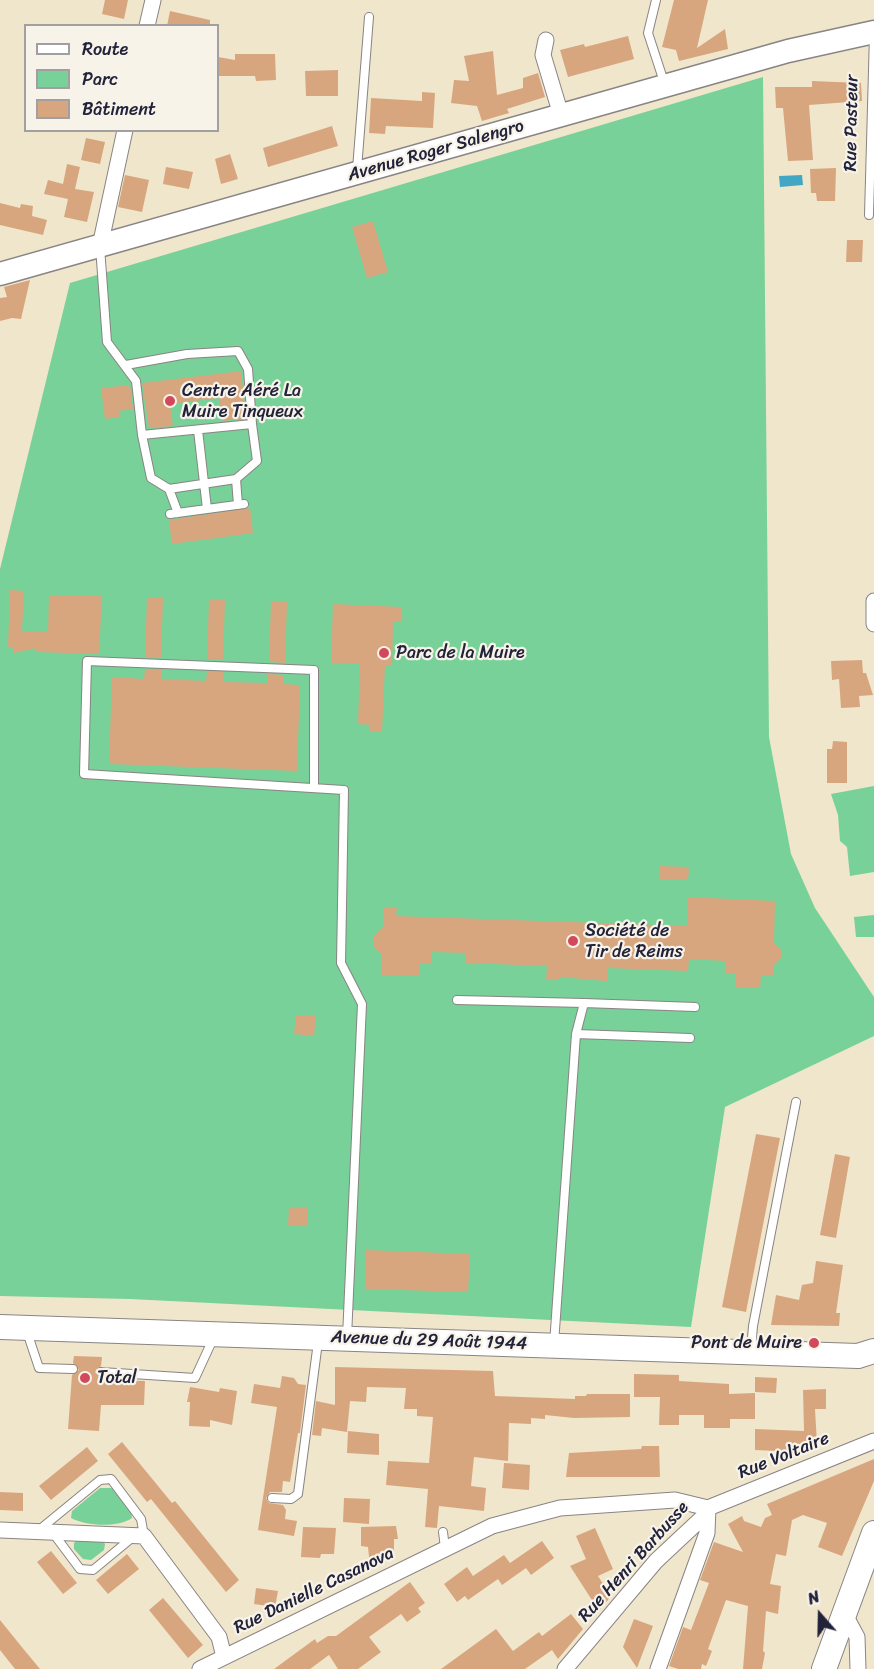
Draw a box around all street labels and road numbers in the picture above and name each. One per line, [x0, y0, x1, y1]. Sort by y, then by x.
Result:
street label: Rue Pasteur [840, 74, 864, 172]
street label: Avenue Roger Salengro [345, 115, 527, 187]
street label: Avenue du 29 Août 1944 [330, 1327, 528, 1355]
street label: Rue Voltaire [735, 1428, 833, 1484]
street label: Rue Henri Barbusse [574, 1497, 694, 1627]
street label: Rue Danielle Casanova [230, 1543, 398, 1639]

